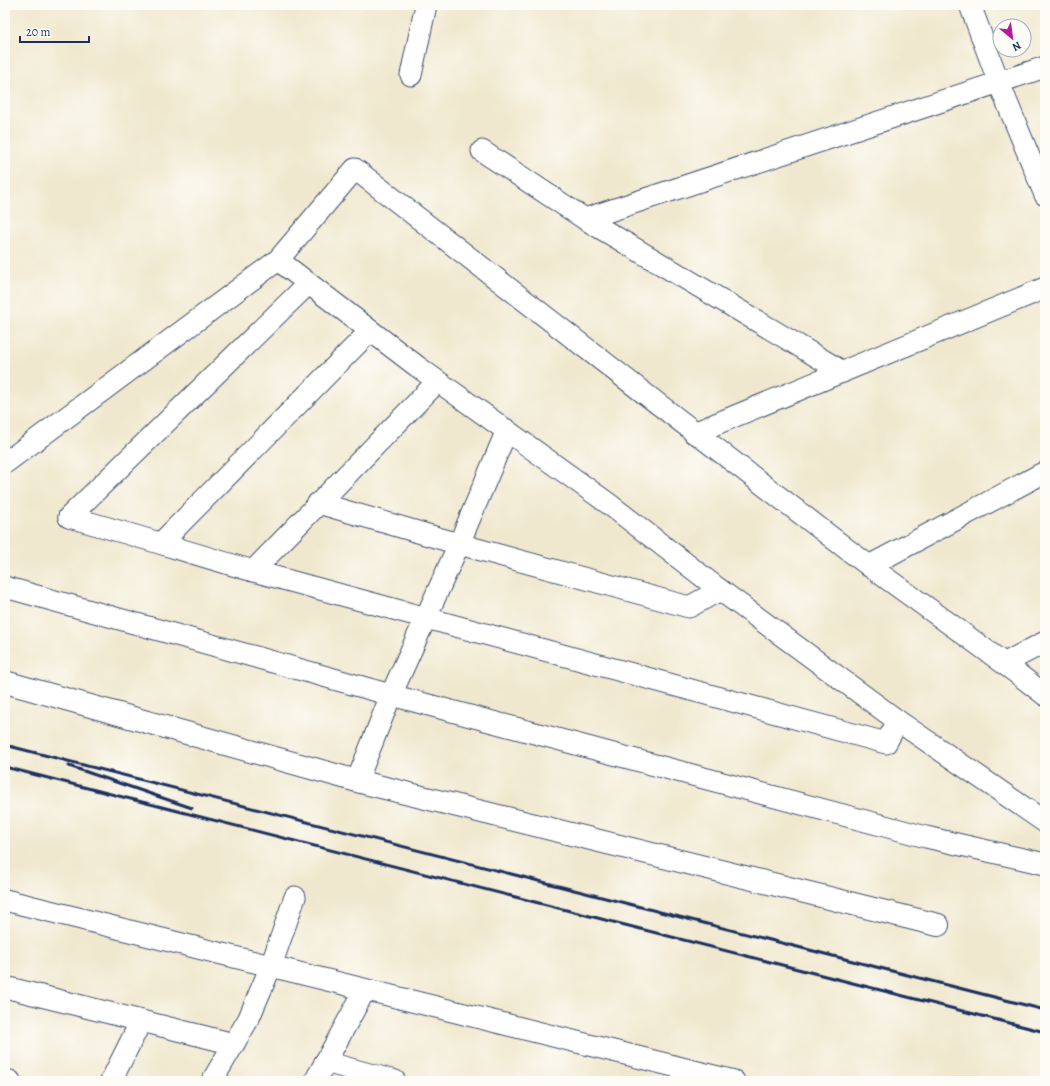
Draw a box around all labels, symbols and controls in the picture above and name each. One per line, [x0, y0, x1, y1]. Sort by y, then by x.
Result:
scale bar [20, 18, 89, 44]
north arrow [992, 18, 1032, 58]
text: 20 m [26, 24, 50, 40]
text: N [1009, 38, 1024, 55]

